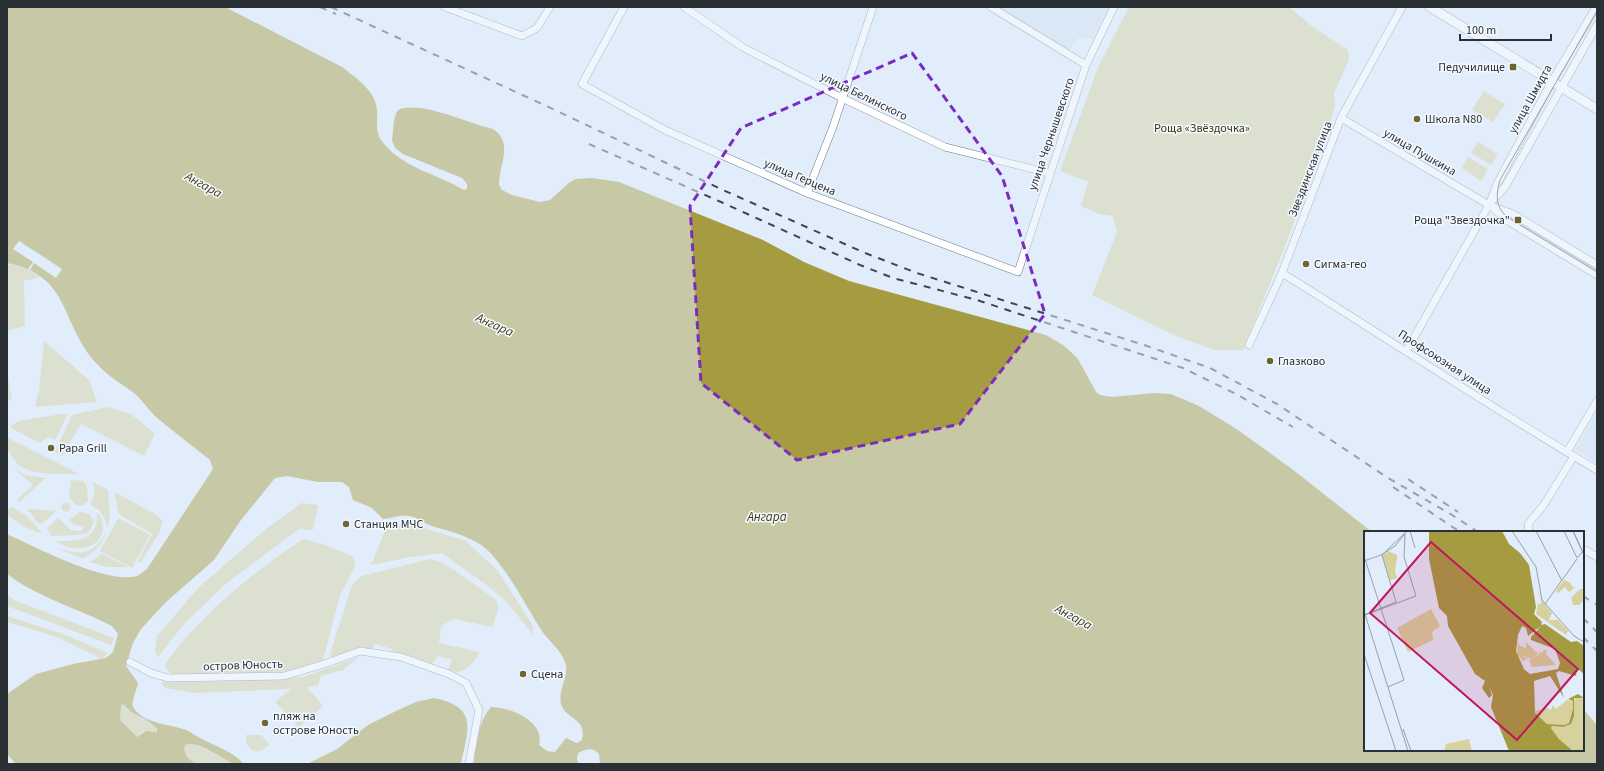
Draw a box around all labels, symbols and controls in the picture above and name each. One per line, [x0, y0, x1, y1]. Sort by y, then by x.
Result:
scale bar [1460, 16, 1551, 42]
text: 100 m [1466, 22, 1496, 39]
place label: Педучилище [1438, 59, 1505, 76]
street label: улица Шмидта [1505, 62, 1556, 137]
marker: Педучилище [1508, 62, 1518, 72]
street label: улица Белинского [817, 68, 910, 125]
street label: улица Чернышевского [1024, 76, 1079, 193]
place label: Школа N80 [1425, 111, 1482, 128]
marker: Школа N80 [1412, 114, 1422, 124]
street label: Звездинская улица [1284, 119, 1337, 220]
park label: Роща «Звёздочка» [1154, 120, 1250, 137]
street label: улица Пушкина [1380, 125, 1459, 180]
street label: улица Герцена [761, 155, 838, 200]
water label: Ангара [181, 167, 225, 202]
place label: Роща "Звездочка" [1414, 212, 1510, 229]
marker: Роща "Звездочка" [1513, 215, 1523, 225]
place label: Сигма-гео [1314, 256, 1367, 273]
marker: Сигма-гео [1301, 259, 1311, 269]
water label: Ангара [472, 308, 516, 341]
street label: Профсоюзная улица [1395, 326, 1495, 399]
place label: Глазково [1278, 353, 1325, 370]
marker: Глазково [1265, 356, 1275, 366]
place label: Papa Grill [59, 440, 107, 457]
marker: Papa Grill [46, 443, 56, 453]
water label: Ангара [746, 508, 787, 526]
place label: Станция МЧС [354, 516, 424, 533]
marker: Станция МЧС [341, 519, 351, 529]
inset map [1364, 531, 1584, 751]
water label: Ангара [1051, 599, 1095, 634]
street label: остров Юность [203, 656, 283, 675]
place label: Сцена [531, 666, 563, 683]
marker: Сцена [518, 669, 528, 679]
place label: пляж на острове Юность [273, 708, 359, 739]
marker: пляж на острове Юность [260, 718, 270, 728]

